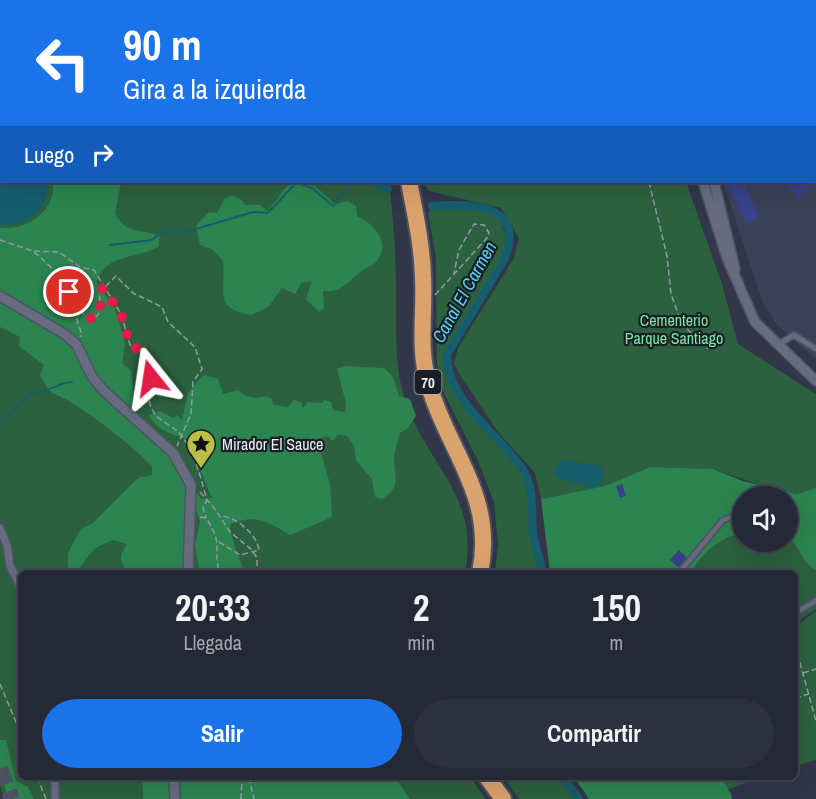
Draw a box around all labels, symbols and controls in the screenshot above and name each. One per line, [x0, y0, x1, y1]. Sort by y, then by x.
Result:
text: 90 m [123, 17, 202, 73]
icon: left [24, 24, 102, 102]
text: Gira a la izquierda [123, 71, 306, 107]
icon: right [86, 138, 119, 171]
text: Luego [24, 140, 74, 170]
water label: Canal El Carmen [426, 237, 502, 347]
pin [43, 266, 94, 317]
icon: arrive [52, 275, 85, 308]
park label: Cementerio Parque Santiago [625, 309, 723, 349]
position arrow [119, 346, 183, 410]
road number: 70 [414, 370, 442, 394]
place icon: Mirador El Sauce [185, 428, 217, 470]
place label: Mirador El Sauce [222, 433, 323, 455]
map controls [732, 486, 798, 552]
button: sound [732, 486, 798, 552]
text: 20:33 [175, 584, 250, 632]
text: 2 [413, 584, 429, 632]
text: 150 [592, 584, 641, 632]
text: Llegada [184, 629, 242, 656]
text: min [407, 629, 435, 656]
text: m [610, 629, 623, 656]
button: Salir [42, 699, 402, 768]
button: Compartir [414, 699, 774, 768]

